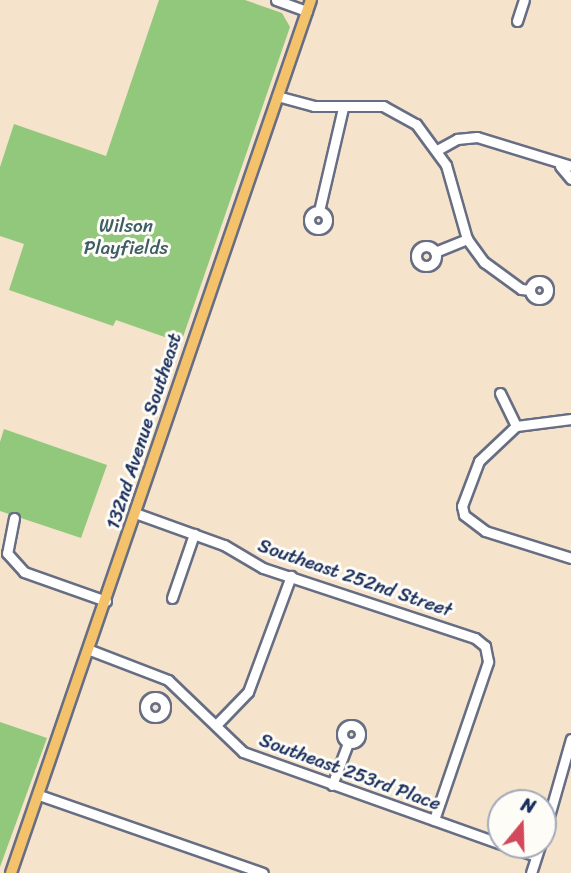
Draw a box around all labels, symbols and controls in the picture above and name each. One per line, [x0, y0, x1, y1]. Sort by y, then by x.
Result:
park label: Wilson Playfields [84, 215, 168, 259]
street label: 132nd Avenue Southeast [101, 330, 187, 532]
street label: Southeast 252nd Street [255, 534, 455, 622]
street label: Southeast 253rd Place [256, 729, 444, 815]
text: N [517, 788, 540, 823]
north arrow [487, 789, 557, 859]

